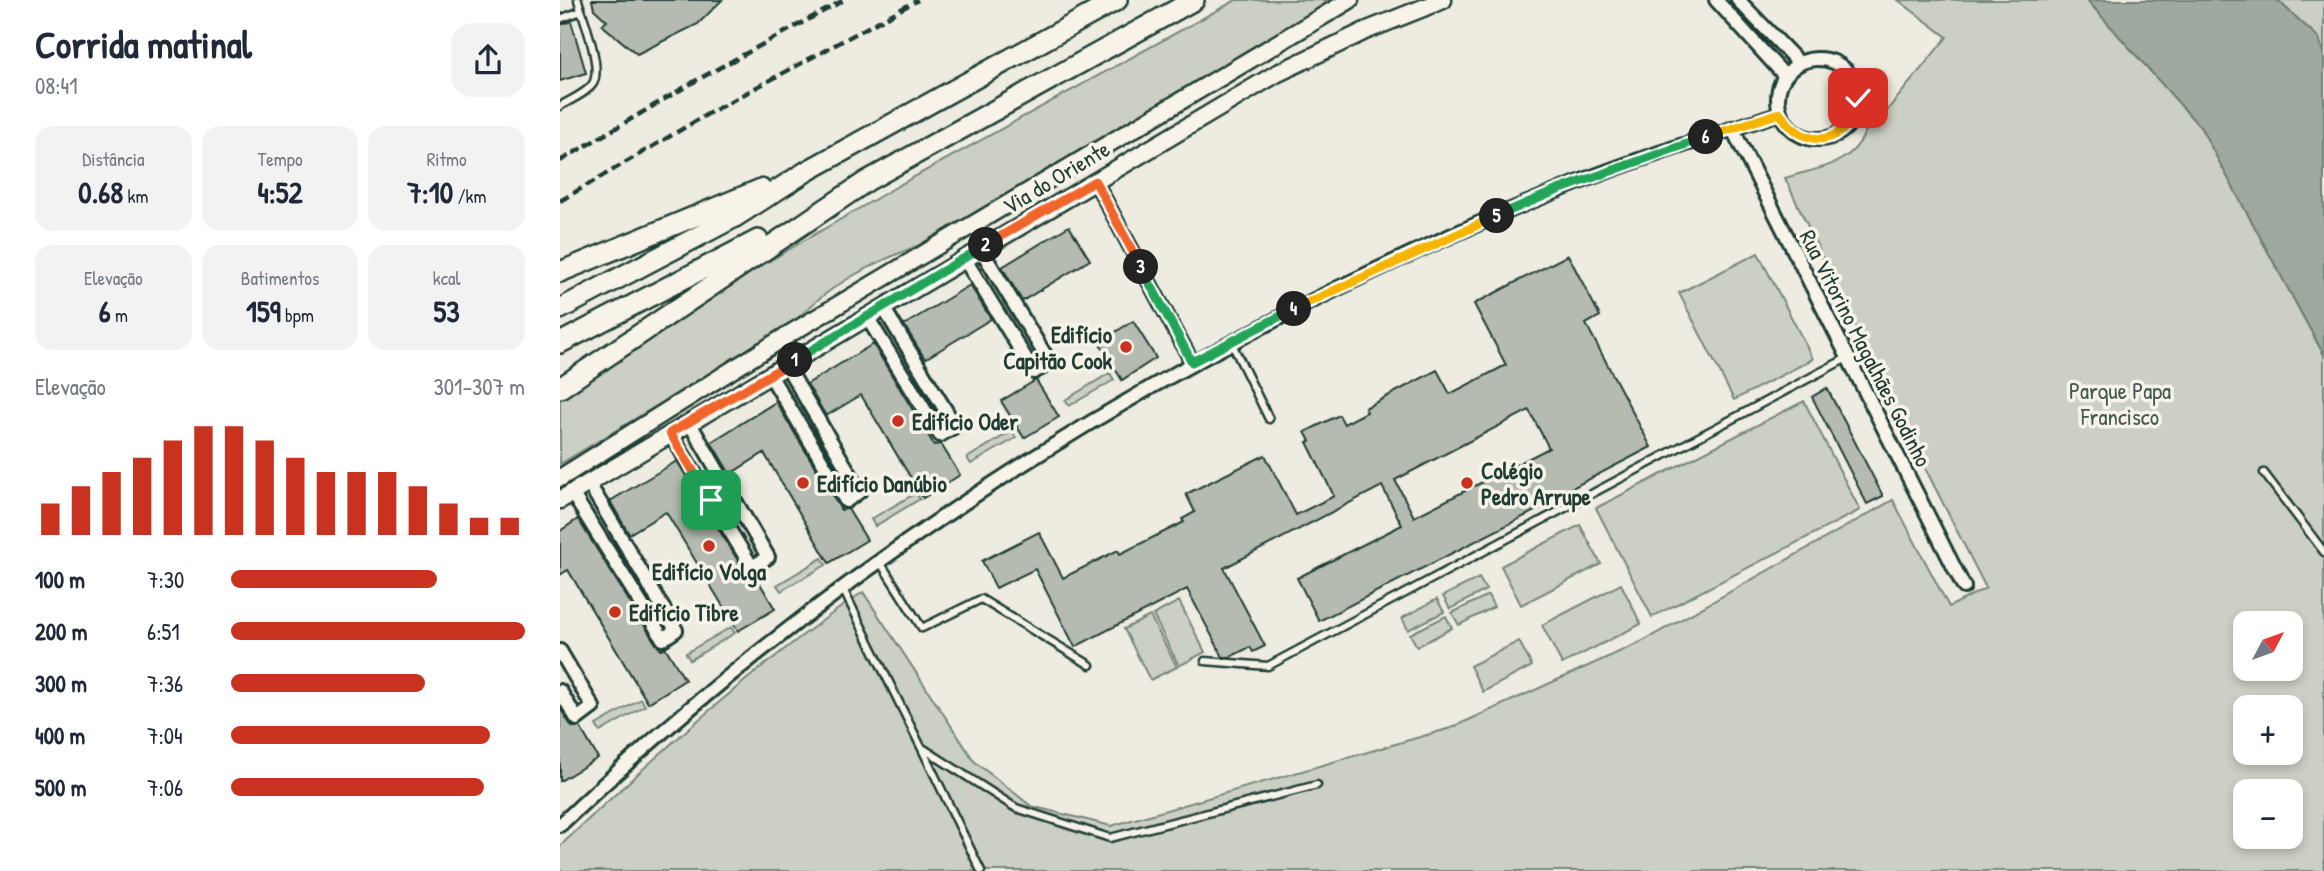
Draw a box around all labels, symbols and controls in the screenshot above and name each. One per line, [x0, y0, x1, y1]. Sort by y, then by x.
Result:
text: Corrida matinal [35, 18, 252, 70]
button: share [451, 23, 525, 97]
pin [1828, 68, 1888, 128]
text: 08:41 [35, 70, 78, 101]
icon: check [1839, 79, 1877, 117]
pin: 6 [1688, 120, 1724, 154]
text: 6 [1702, 123, 1709, 149]
street label: Via do Oriente [997, 133, 1115, 221]
text: Distância [82, 146, 144, 172]
text: Tempo [257, 146, 303, 172]
text: Ritmo [427, 146, 467, 172]
text: 0.68 [78, 172, 123, 212]
text: 4:52 [258, 172, 302, 212]
text: 7:10 [407, 172, 453, 212]
text: km [123, 183, 148, 209]
text: /km [453, 183, 486, 209]
pin: 5 [1480, 198, 1514, 234]
text: 5 [1492, 202, 1501, 228]
street label: Rua Vitorino Magalhães Godinho [1793, 224, 1939, 472]
pin: 2 [968, 228, 1004, 262]
text: 2 [981, 231, 990, 257]
pin: 3 [1124, 250, 1158, 284]
text: 3 [1136, 253, 1145, 279]
text: Elevação [84, 265, 143, 291]
text: Batimentos [241, 265, 319, 291]
text: kcal [433, 265, 461, 291]
text: 6 [99, 291, 111, 331]
text: 159 [246, 291, 281, 331]
text: 53 [434, 291, 460, 331]
pin: 4 [1276, 292, 1312, 326]
text: 4 [1290, 295, 1297, 321]
text: m [111, 302, 128, 328]
text: bpm [281, 302, 314, 328]
place label: Edifício Capitão Cook [1003, 319, 1113, 377]
marker: Edifício Capitão Cook [1118, 339, 1134, 355]
pin: 1 [778, 342, 812, 378]
text: 1 [791, 346, 798, 372]
text: Elevação [35, 371, 106, 402]
text: 301–307 m [433, 371, 525, 402]
park label: Parque Papa Francisco [2069, 375, 2171, 432]
place label: Edifício Oder [912, 406, 1018, 437]
marker: Edifício Oder [890, 413, 906, 429]
place label: Colégio Pedro Arrupe [1481, 455, 1592, 513]
place label: Edifício Danúbio [817, 468, 947, 499]
pin [681, 470, 741, 530]
marker: Edifício Danúbio [795, 475, 811, 491]
marker: Colégio Pedro Arrupe [1459, 475, 1475, 491]
icon: arrive [692, 481, 730, 519]
marker: Edifício Volga [701, 538, 717, 554]
place label: Edifício Volga [652, 556, 766, 588]
text: 100 m [35, 564, 85, 595]
text: 7:30 [147, 564, 184, 595]
place label: Edifício Tibre [629, 597, 740, 628]
marker: Edifício Tibre [607, 604, 623, 620]
north arrow [2233, 611, 2303, 681]
map controls [2233, 611, 2303, 849]
text: 200 m [35, 616, 87, 647]
text: 6:51 [147, 616, 180, 647]
text: 300 m [35, 668, 87, 699]
text: 7:36 [147, 668, 183, 699]
button: + [2233, 695, 2303, 765]
text: 400 m [35, 720, 85, 751]
text: 7:04 [147, 720, 183, 751]
text: 500 m [35, 772, 86, 803]
text: 7:06 [147, 772, 183, 803]
button: − [2233, 779, 2303, 849]

